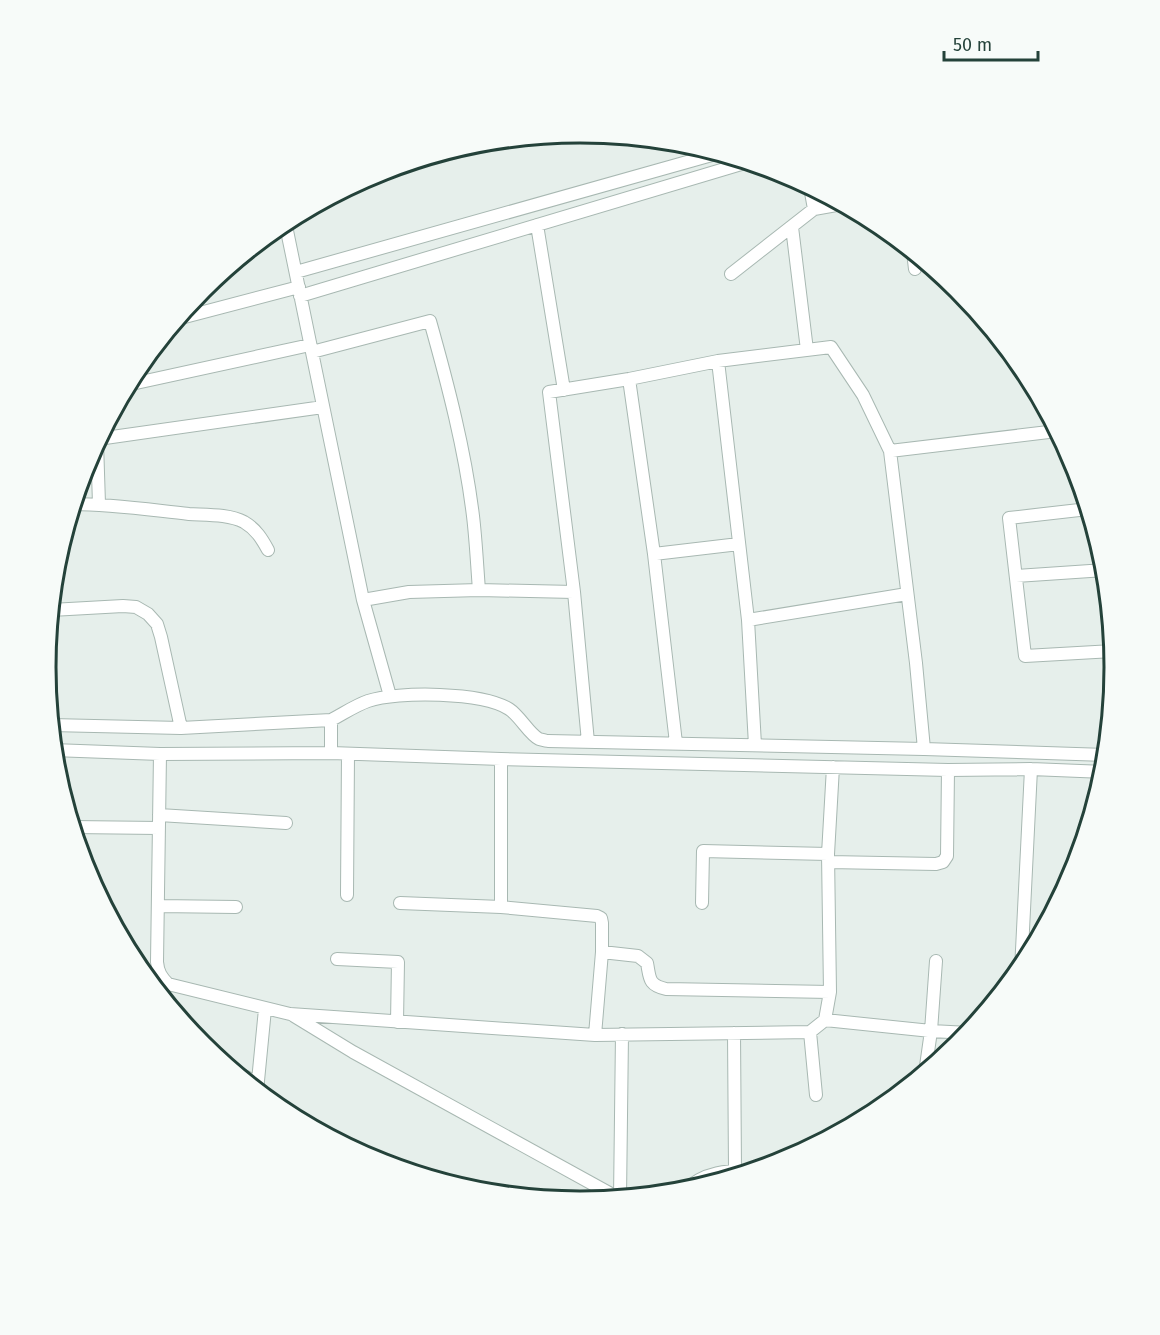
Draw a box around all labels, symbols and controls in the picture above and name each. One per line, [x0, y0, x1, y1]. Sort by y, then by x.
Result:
scale bar [944, 24, 1038, 62]
text: 50 m [953, 34, 992, 56]

